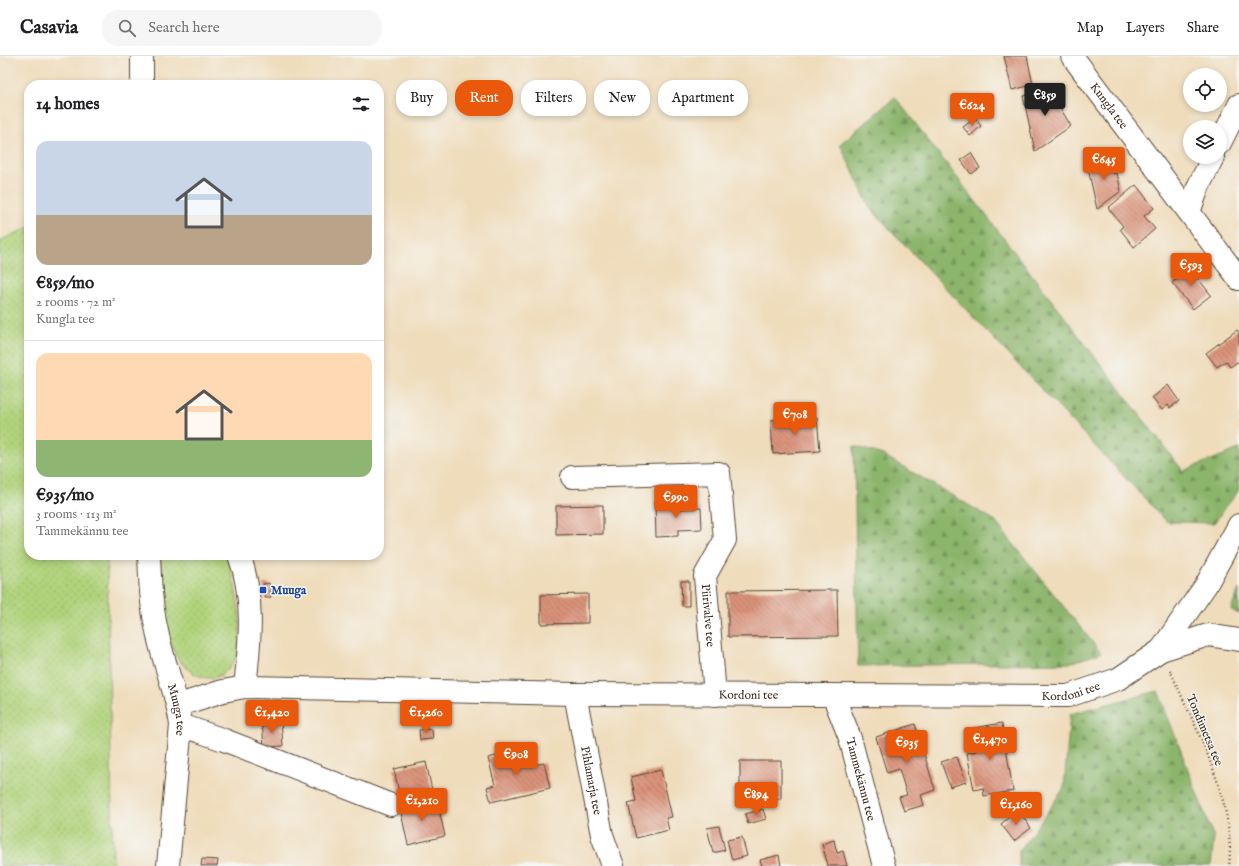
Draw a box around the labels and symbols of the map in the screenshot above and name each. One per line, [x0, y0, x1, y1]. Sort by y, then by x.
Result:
street label: Kungla tee [1087, 80, 1131, 132]
pin: €859 [1021, 83, 1069, 117]
pin: €624 [948, 93, 996, 127]
pin: €645 [1080, 147, 1128, 181]
pin: €593 [1167, 253, 1215, 287]
pin: €708 [771, 402, 819, 436]
pin: €990 [652, 485, 700, 519]
place label: Muuga [271, 583, 307, 599]
street label: Piirivalve tee [698, 583, 718, 648]
marker: Muuga [258, 585, 268, 595]
street label: Kordoni tee [1041, 679, 1103, 704]
street label: Muuga tee [164, 682, 188, 737]
street label: Kordoni tee [718, 688, 779, 703]
street label: Tondimetsa tee [1183, 692, 1227, 769]
pin: €1,420 [239, 700, 305, 734]
pin: €1,260 [393, 700, 459, 734]
pin: €1,470 [957, 727, 1023, 761]
pin: €935 [883, 730, 931, 764]
street label: Tammekännu tee [842, 736, 879, 823]
pin: €908 [492, 742, 540, 776]
street label: Pihlamarja tee [577, 745, 605, 817]
pin: €894 [732, 782, 780, 816]
pin: €1,210 [389, 788, 455, 822]
pin: €1,160 [983, 792, 1049, 826]

